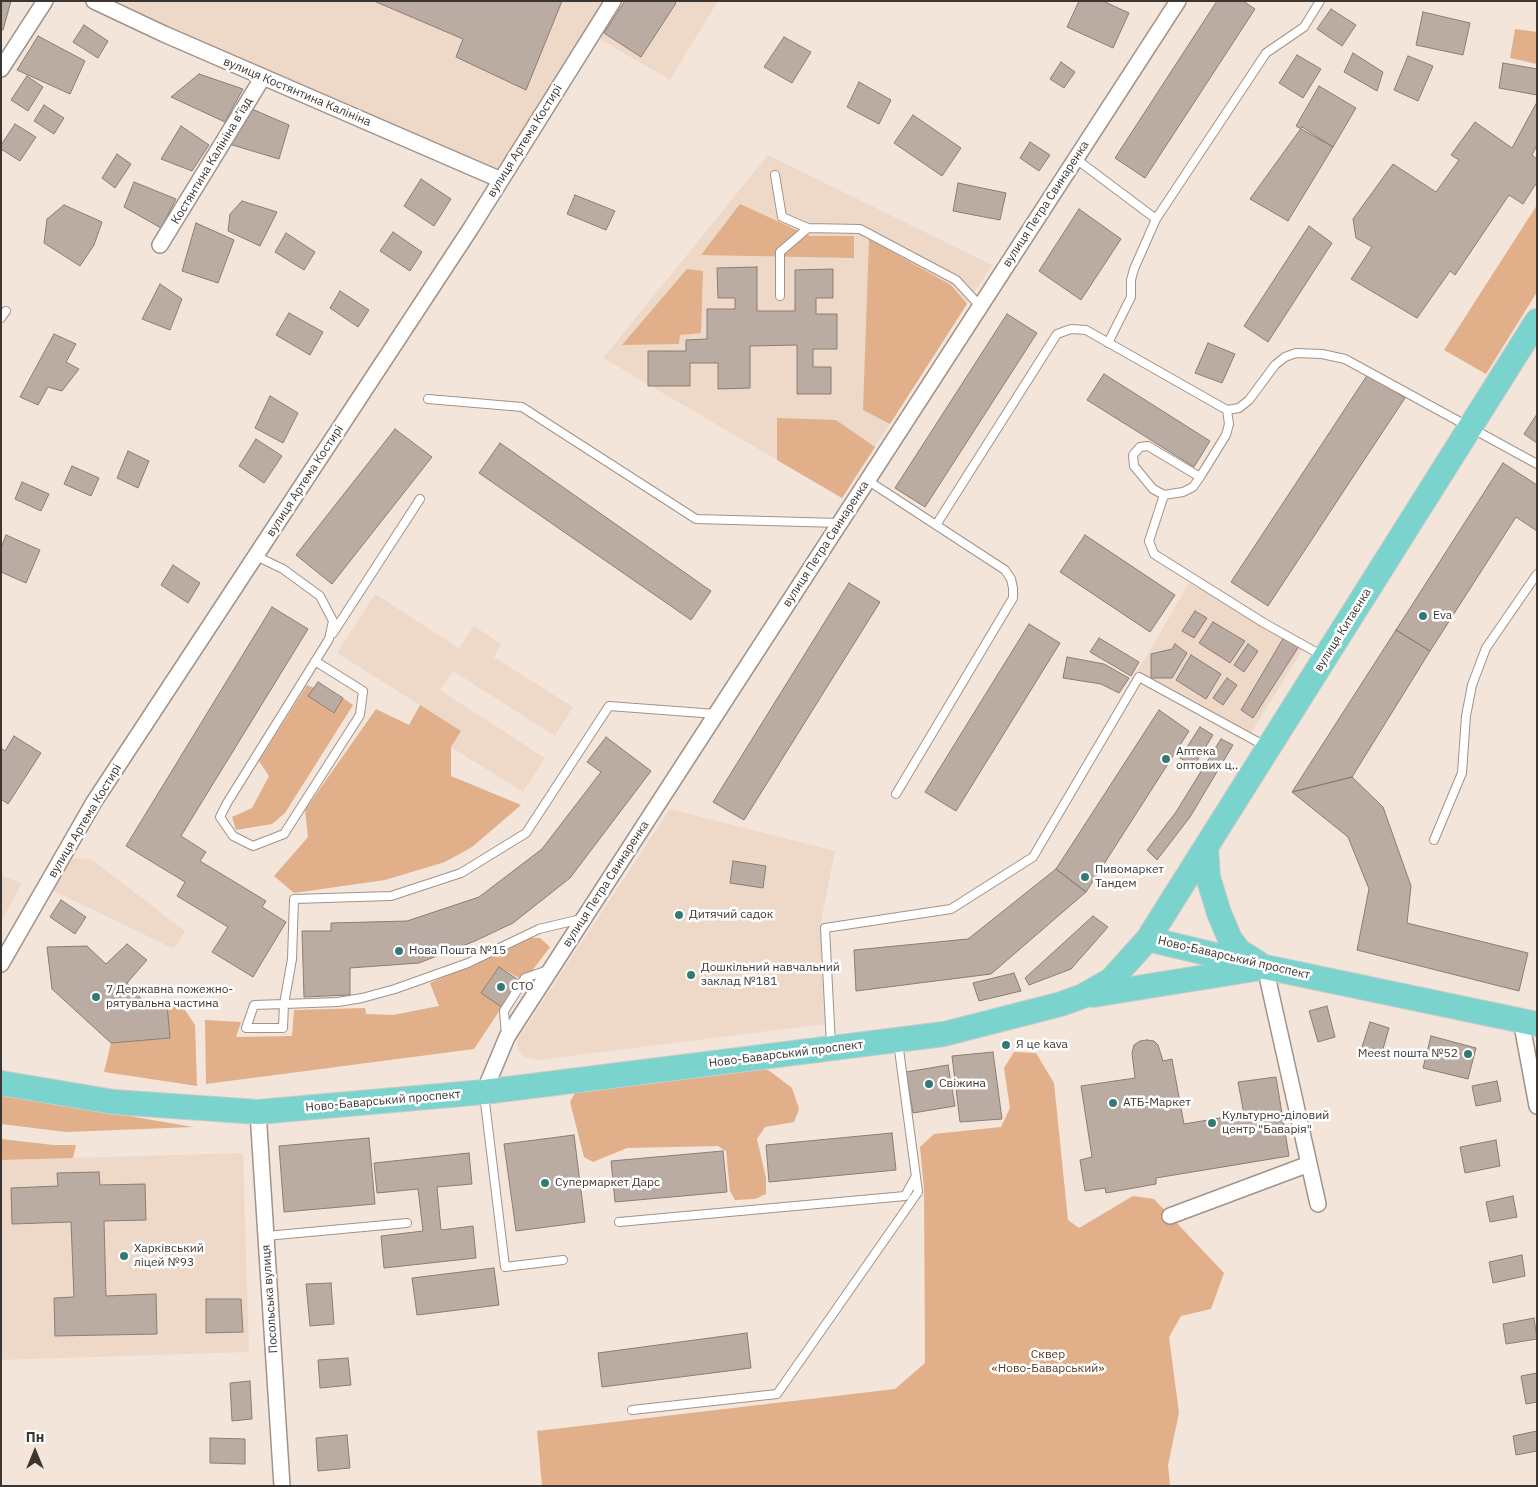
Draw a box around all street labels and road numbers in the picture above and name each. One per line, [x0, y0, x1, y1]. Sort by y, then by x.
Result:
street label: вулиця Костянтина Калініна [221, 54, 373, 130]
street label: вулиця Артема Костирі [484, 82, 566, 200]
street label: Костянтина Калініна в’їзд [168, 95, 256, 227]
street label: вулиця Петра Свинаренка [1000, 138, 1092, 270]
street label: вулиця Артема Костирі [264, 423, 346, 539]
street label: вулиця Петра Свинаренка [780, 478, 872, 610]
street label: вулиця Китаєнка [1312, 586, 1374, 674]
street label: вулиця Артема Костирі [45, 762, 125, 880]
street label: вулиця Петра Свинаренка [560, 818, 652, 950]
street label: Ново-Баварський проспект [1157, 933, 1311, 983]
street label: Ново-Баварський проспект [708, 1037, 864, 1071]
street label: Ново-Баварський проспект [305, 1087, 461, 1115]
street label: Посольська вулиця [259, 1244, 281, 1354]

